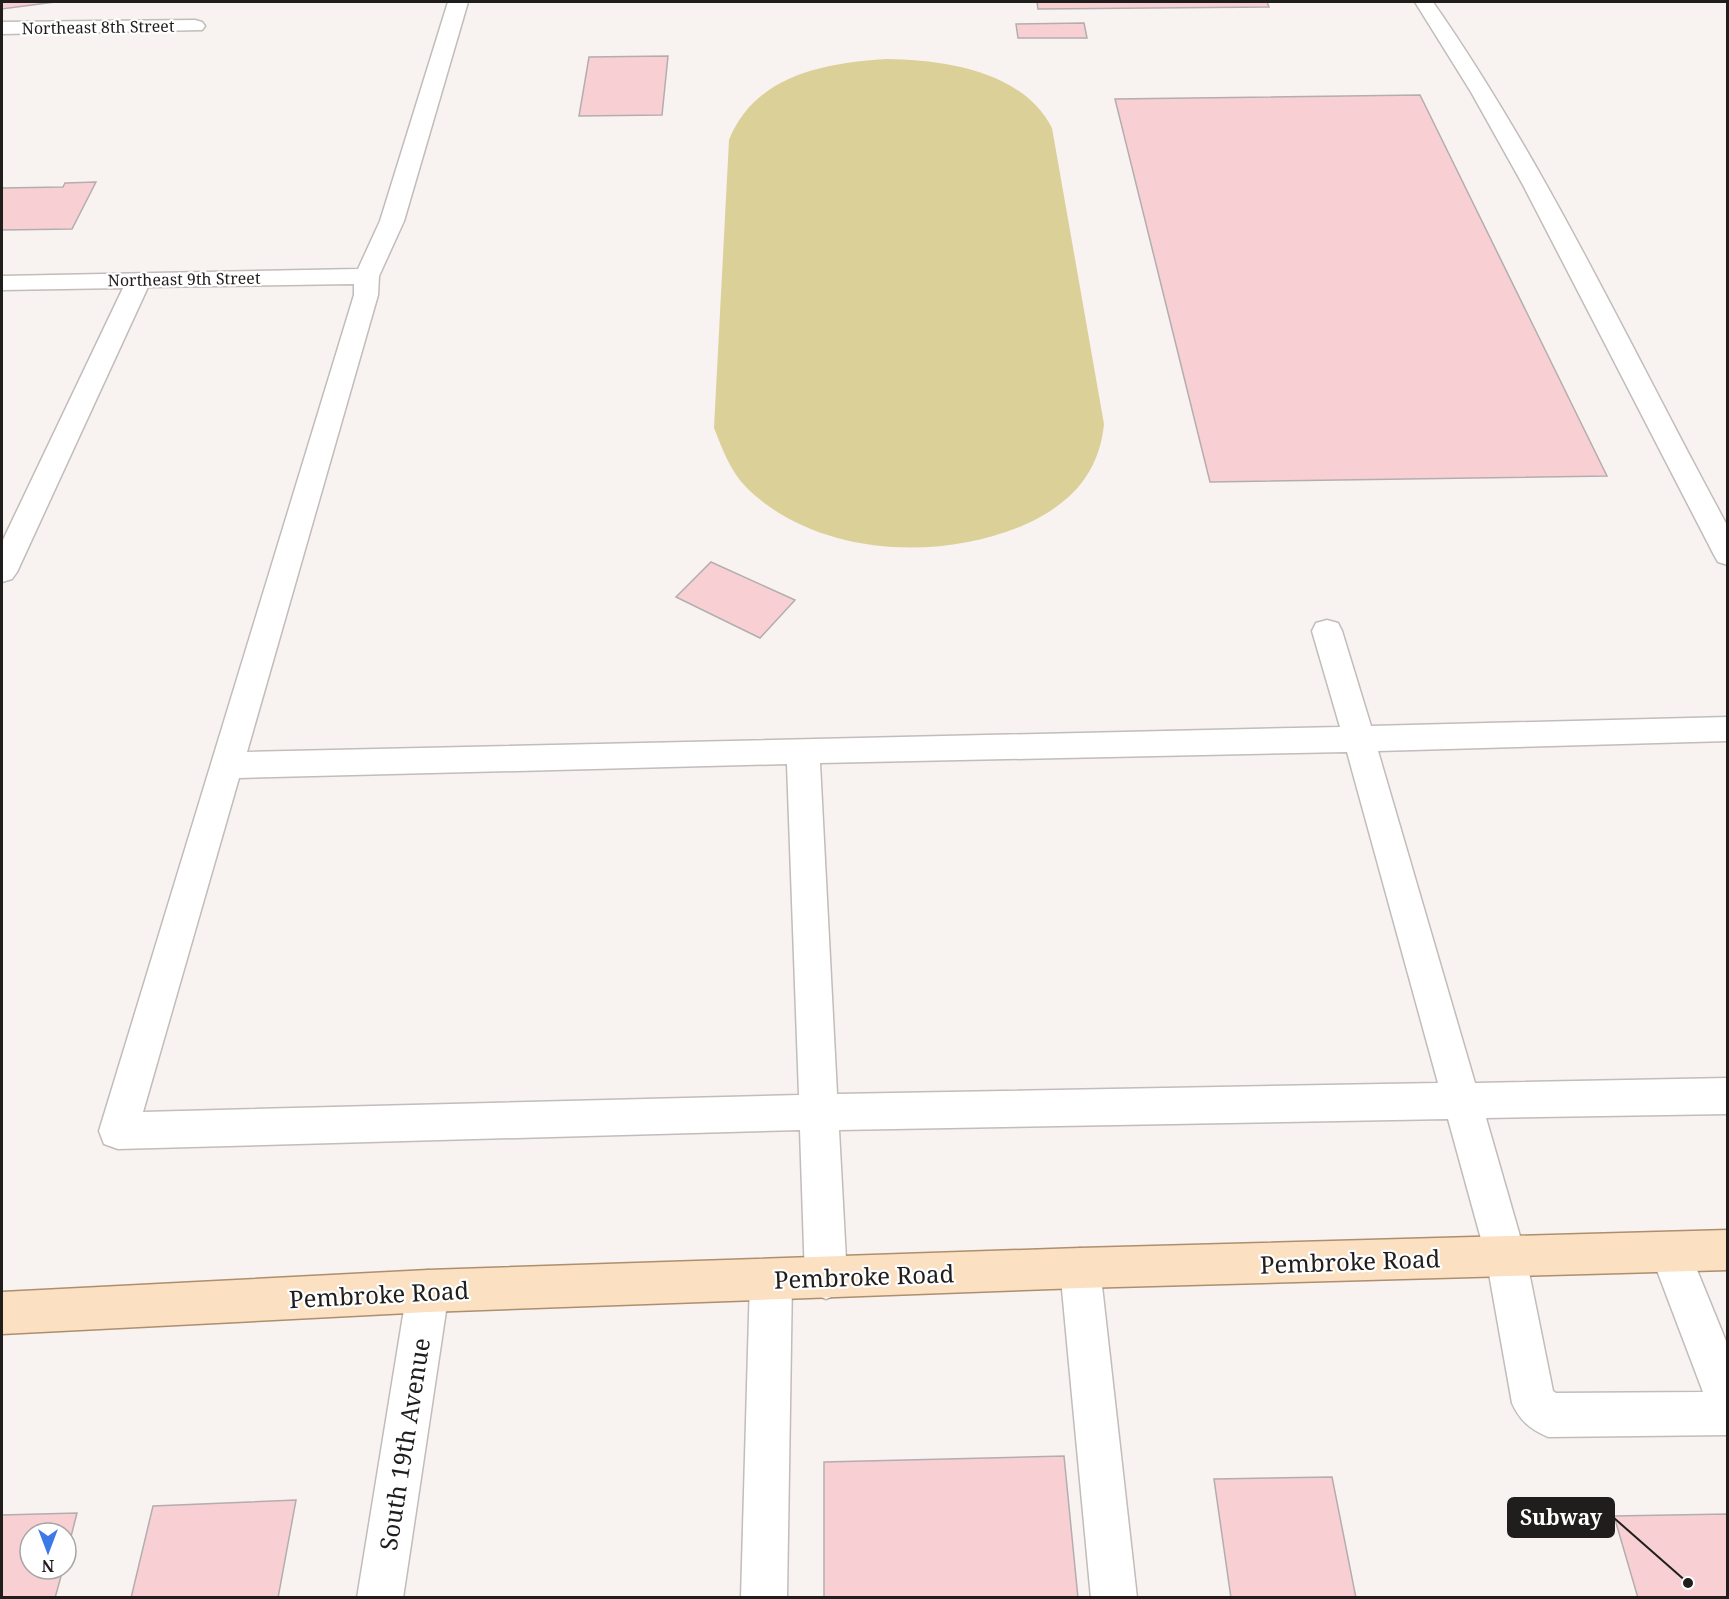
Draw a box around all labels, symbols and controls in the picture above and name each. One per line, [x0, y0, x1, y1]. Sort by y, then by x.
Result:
street label: Northeast 8th Street [21, 15, 175, 39]
street label: Northeast 9th Street [107, 267, 261, 291]
street label: Pembroke Road [1259, 1241, 1441, 1281]
street label: Pembroke Road [773, 1256, 955, 1296]
street label: Pembroke Road [288, 1273, 470, 1315]
street label: South 19th Avenue [371, 1335, 437, 1553]
callout: Subway [1508, 1498, 1614, 1537]
text: Subway [1520, 1503, 1603, 1531]
north arrow [18, 1521, 78, 1581]
text: N [41, 1555, 54, 1577]

